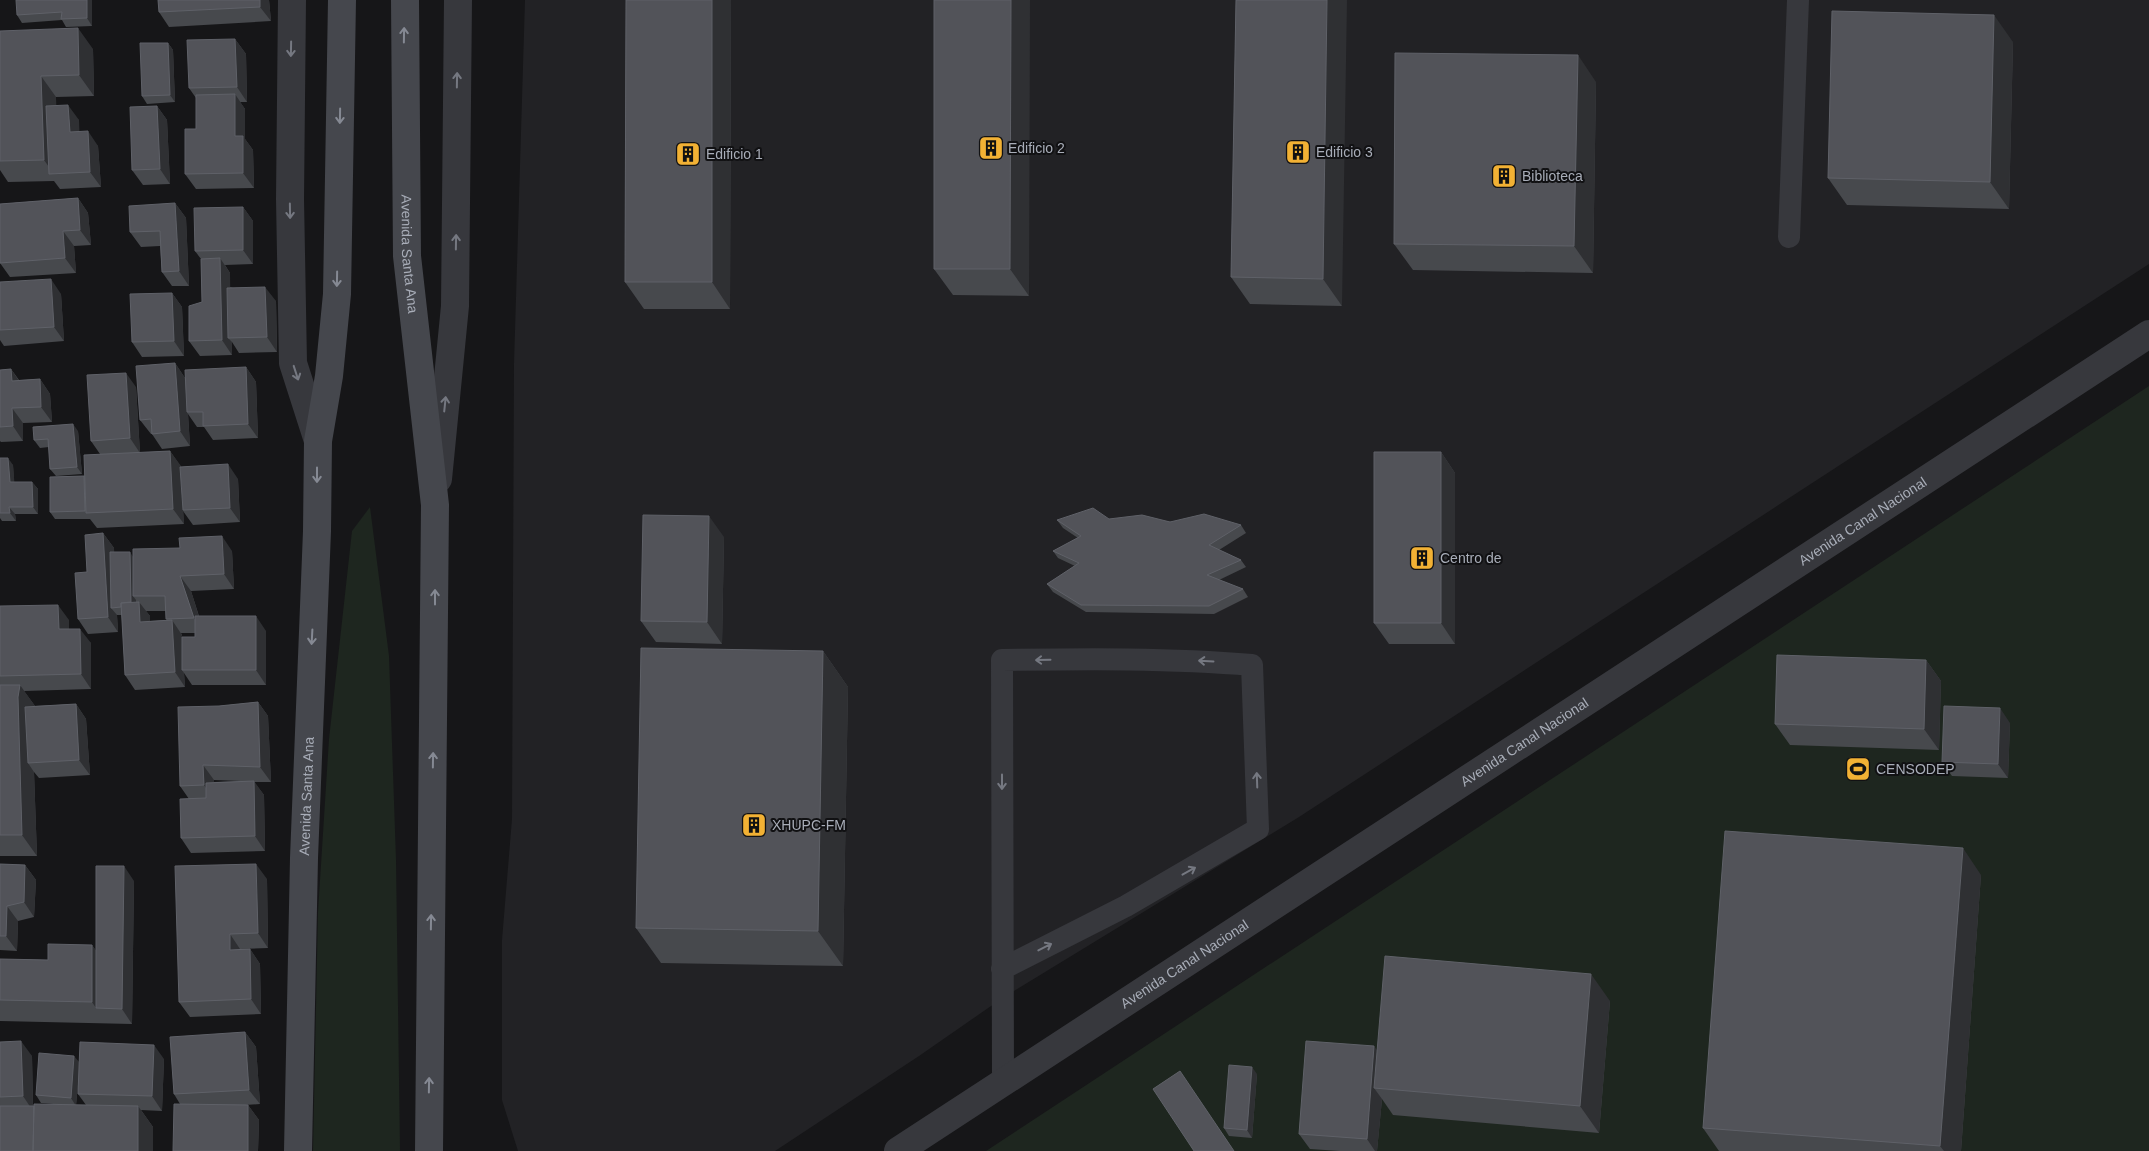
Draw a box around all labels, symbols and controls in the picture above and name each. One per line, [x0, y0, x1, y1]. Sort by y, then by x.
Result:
one-way arrow [399, 27, 409, 44]
one-way arrow [286, 40, 296, 56]
one-way arrow [452, 72, 462, 88]
one-way arrow [335, 108, 344, 124]
building icon: Edificio 2 [978, 135, 1004, 161]
building icon: Edificio 3 [1285, 139, 1311, 165]
place label: Edificio 2 [1008, 140, 1065, 156]
building icon: Edificio 1 [675, 141, 701, 167]
place label: Edificio 3 [1316, 144, 1373, 160]
place label: Edificio 1 [706, 146, 763, 162]
building icon: Biblioteca [1491, 163, 1517, 189]
place label: Biblioteca [1522, 168, 1583, 184]
street label: Avenida Santa Ana [399, 194, 421, 314]
one-way arrow [285, 202, 295, 219]
one-way arrow [451, 235, 460, 251]
one-way arrow [332, 270, 342, 286]
one-way arrow [291, 365, 301, 381]
one-way arrow [440, 397, 450, 413]
one-way arrow [312, 466, 322, 482]
street label: Avenida Canal Nacional [1796, 474, 1929, 569]
building icon: Centro de [1409, 545, 1435, 571]
place label: Centro de [1440, 550, 1502, 566]
one-way arrow [430, 590, 440, 606]
one-way arrow [308, 629, 317, 645]
one-way arrow [1035, 655, 1052, 665]
one-way arrow [1198, 657, 1214, 666]
street label: Avenida Canal Nacional [1457, 694, 1591, 790]
street label: Avenida Santa Ana [296, 736, 317, 856]
one-way arrow [429, 752, 438, 768]
sports icon: CENSODEP [1845, 756, 1871, 782]
place label: CENSODEP [1876, 761, 1955, 777]
one-way arrow [997, 773, 1007, 789]
one-way arrow [1252, 773, 1261, 789]
building icon: XHUPC-FM [741, 812, 767, 838]
place label: XHUPC-FM [772, 817, 846, 833]
one-way arrow [1181, 865, 1195, 875]
one-way arrow [426, 915, 436, 931]
street label: Avenida Canal Nacional [1117, 916, 1251, 1012]
one-way arrow [1037, 942, 1052, 951]
one-way arrow [424, 1077, 434, 1094]

